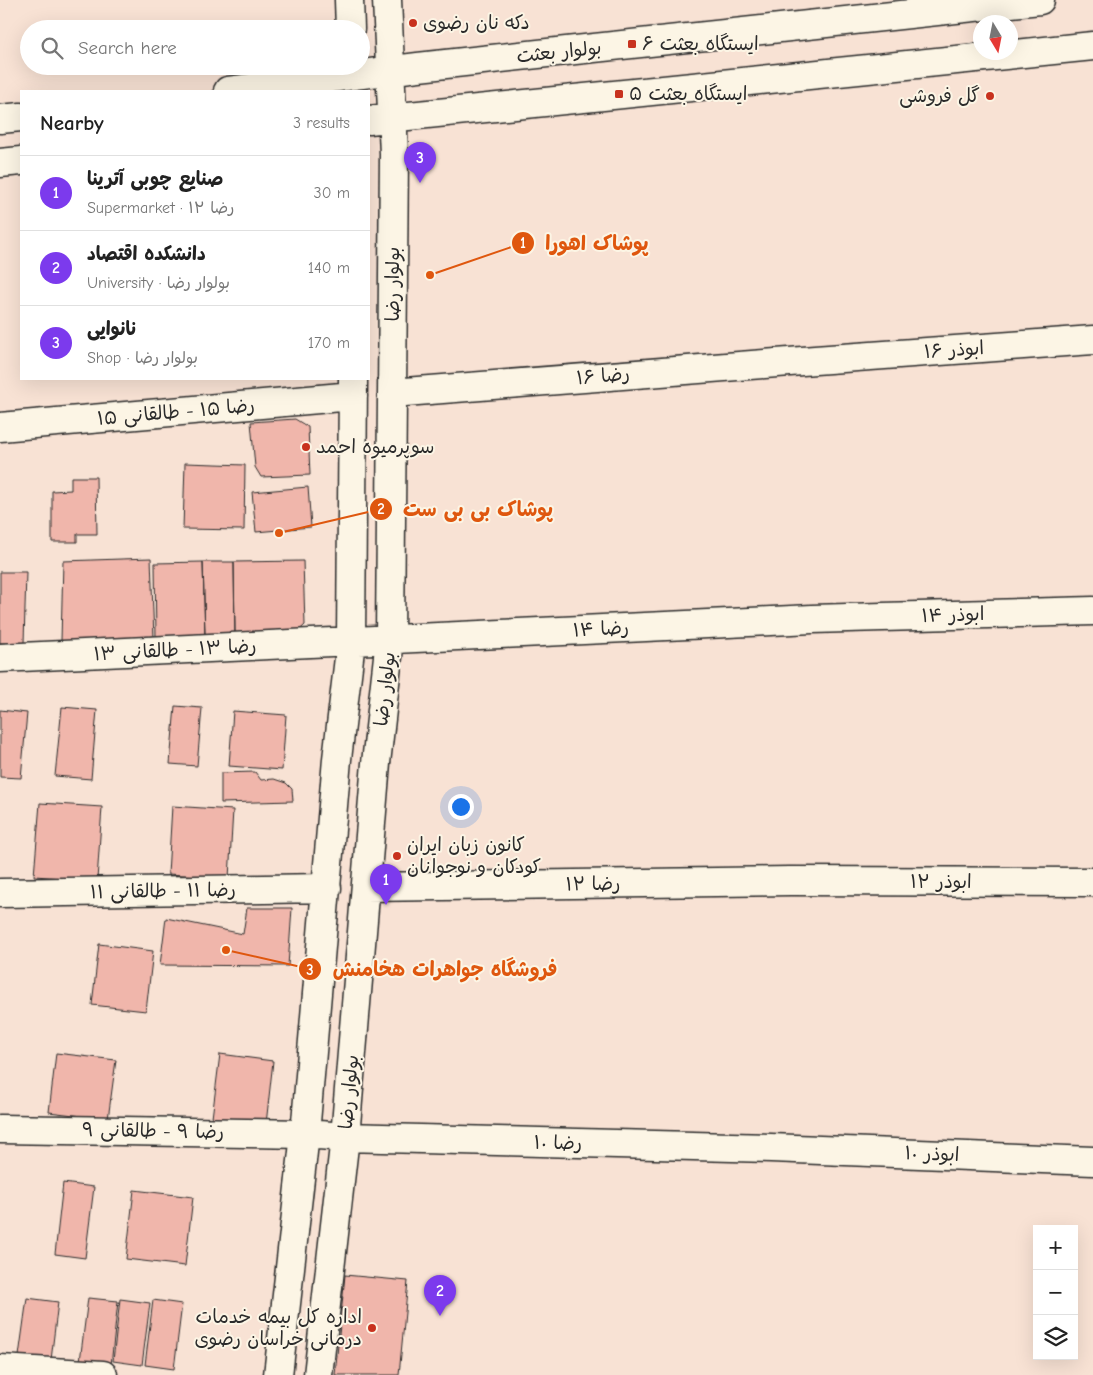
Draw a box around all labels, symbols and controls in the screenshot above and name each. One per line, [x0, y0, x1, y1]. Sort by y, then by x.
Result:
place label: دکه نان رضوی [423, 12, 530, 34]
north arrow [973, 15, 1018, 60]
marker: دکه نان رضوی [407, 17, 419, 29]
search box [20, 20, 370, 75]
place label: ایستگاه بعثت ۶ [642, 33, 759, 55]
icon: search [38, 34, 66, 62]
text: Search here [78, 37, 177, 59]
street label: بولوار بعثت [515, 37, 603, 68]
marker: ایستگاه بعثت ۶ [626, 38, 638, 50]
place label: ایستگاه بعثت ۵ [629, 83, 747, 105]
place label: گل فروشی [899, 85, 980, 108]
marker: ایستگاه بعثت ۵ [613, 88, 625, 100]
marker: گل فروشی [984, 90, 996, 102]
text: Nearby [40, 111, 104, 135]
text: 3 results [293, 114, 350, 132]
pin: 3 [404, 142, 436, 183]
text: صنایع چوبی آترینا [87, 168, 223, 190]
text: 1 [53, 184, 59, 202]
text: 30 m [314, 184, 350, 202]
text: Supermarket · رضا ۱۲ [87, 199, 234, 217]
callout: پوشاک اهورا [511, 225, 659, 260]
text: پوشاک اهورا [545, 232, 649, 256]
text: 1 [520, 234, 526, 252]
text: دانشکده اقتصاد [87, 243, 206, 265]
street label: بولوار رضا [382, 247, 405, 321]
text: 2 [52, 259, 60, 277]
text: 140 m [308, 259, 350, 277]
text: University · بولوار رضا [87, 274, 230, 292]
text: نانوایی [87, 318, 138, 340]
text: 3 [52, 334, 60, 352]
text: 170 m [308, 334, 350, 352]
street label: ابوذر ۱۶ [923, 337, 985, 363]
text: Shop · بولوار رضا [87, 349, 198, 367]
street label: رضا ۱۶ [575, 363, 631, 389]
street label: رضا ۱۵ - طالقانی ۱۵ [96, 394, 256, 431]
place label: سوپرمیوه احمد [316, 436, 435, 459]
marker: سوپرمیوه احمد [300, 441, 312, 453]
callout: پوشاک بی بی ست [368, 491, 563, 526]
text: پوشاک بی بی ست [403, 498, 553, 522]
text: 2 [377, 500, 385, 518]
street label: ابوذر ۱۴ [921, 603, 985, 627]
street label: رضا ۱۴ [572, 617, 630, 641]
street label: رضا ۱۳ - طالقانی ۱۳ [93, 635, 257, 666]
street label: بولوار رضا [370, 651, 401, 727]
your location [448, 794, 474, 820]
place label: کانون زبان ایران کودکان و نوجوانان [407, 834, 541, 878]
marker: کانون زبان ایران کودکان و نوجوانان [391, 850, 403, 862]
pin: 1 [370, 864, 402, 905]
street label: ابوذر ۱۲ [910, 871, 972, 893]
street label: رضا ۱۲ [565, 873, 621, 895]
street label: رضا ۱۱ - طالقانی ۱۱ [90, 879, 236, 904]
callout: فروشگاه جواهرات هخامنش [298, 952, 567, 987]
text: فروشگاه جواهرات هخامنش [333, 957, 557, 983]
text: 3 [306, 961, 314, 979]
street label: بولوار رضا [335, 1054, 364, 1130]
street label: رضا ۹ - طالقانی ۹ [82, 1119, 224, 1144]
street label: رضا ۱۰ [534, 1132, 582, 1154]
street label: ابوذر ۱۰ [904, 1142, 960, 1166]
map controls [1033, 1225, 1078, 1360]
button: + [1033, 1225, 1078, 1270]
button: − [1033, 1270, 1078, 1315]
pin: 2 [424, 1275, 456, 1316]
place label: اداره کل بیمه خدمات درمانی خراسان رضوی [194, 1306, 362, 1351]
button: layers [1033, 1315, 1078, 1360]
marker: اداره کل بیمه خدمات درمانی خراسان رضوی [366, 1322, 378, 1334]

